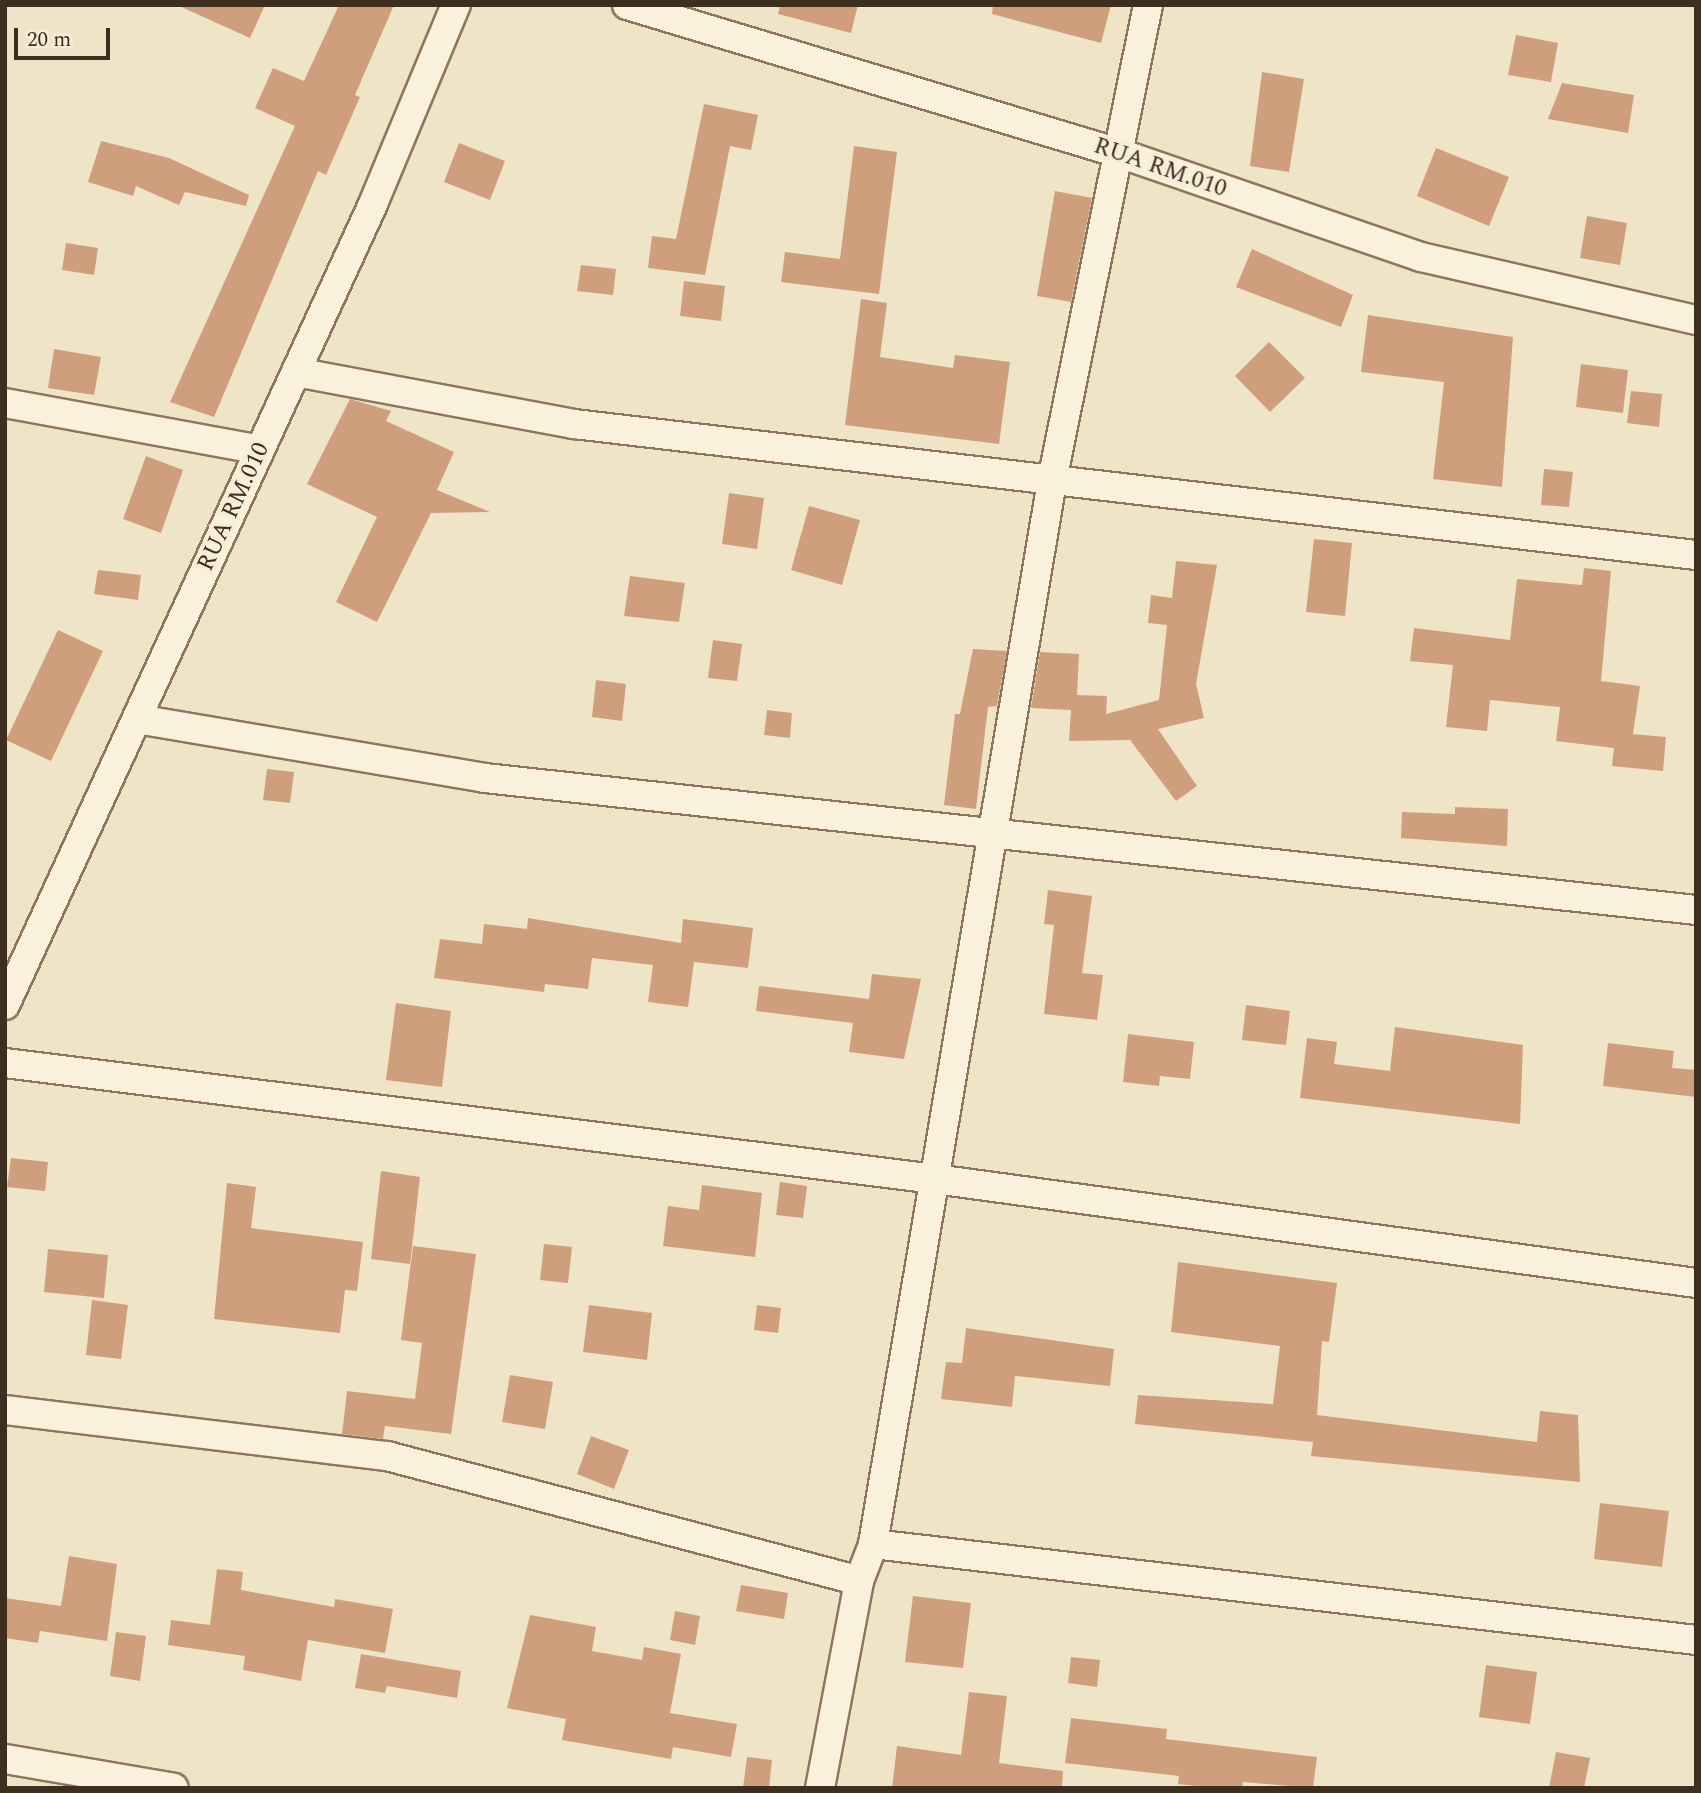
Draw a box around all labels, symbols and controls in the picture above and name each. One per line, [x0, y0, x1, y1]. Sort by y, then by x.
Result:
scale bar [18, 14, 114, 58]
text: 20 m [27, 24, 71, 56]
street label: RUA RM.010 [1090, 132, 1230, 204]
street label: RUA RM.010 [192, 438, 276, 576]

